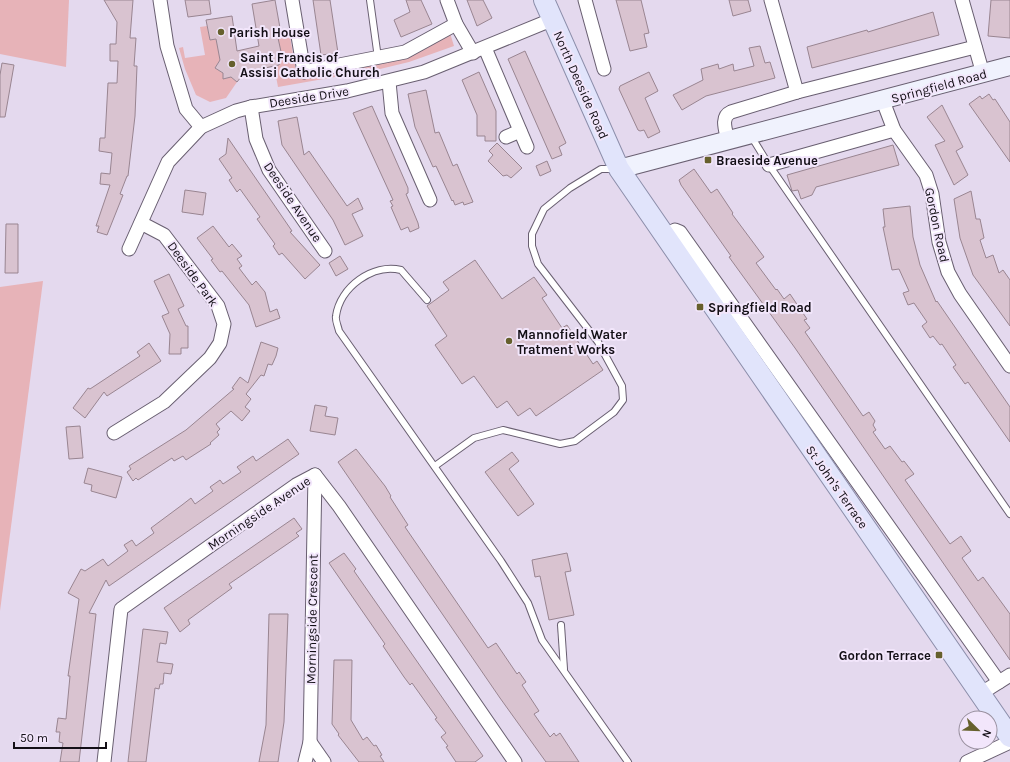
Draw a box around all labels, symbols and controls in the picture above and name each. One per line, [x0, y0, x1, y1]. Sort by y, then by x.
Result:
place label: Parish House [229, 25, 310, 40]
marker: Parish House [216, 27, 226, 37]
street label: North Deeside Road [550, 29, 612, 141]
place label: Saint Francis of Assisi Catholic Church [240, 50, 380, 80]
marker: Saint Francis of Assisi Catholic Church [227, 59, 237, 69]
street label: Springfield Road [889, 66, 989, 106]
street label: Deeside Drive [268, 83, 350, 111]
place label: Braeside Avenue [716, 153, 818, 168]
marker: Braeside Avenue [703, 155, 713, 165]
street label: Deeside Avenue [261, 159, 325, 245]
street label: Gordon Road [922, 186, 952, 264]
street label: Deeside Park [164, 239, 222, 309]
place label: Springfield Road [708, 300, 812, 315]
marker: Springfield Road [695, 302, 705, 312]
place label: Mannofield Water Tratment Works [517, 327, 628, 357]
marker: Mannofield Water Tratment Works [504, 336, 514, 346]
street label: St John's Terrace [803, 443, 871, 532]
street label: Morningside Avenue [205, 473, 313, 553]
street label: Morningside Crescent [303, 554, 321, 684]
place label: Gordon Terrace [839, 648, 931, 663]
marker: Gordon Terrace [934, 650, 944, 660]
north arrow [958, 710, 998, 750]
scale bar [14, 724, 106, 750]
text: N [979, 728, 994, 740]
text: 50 m [20, 731, 48, 745]

